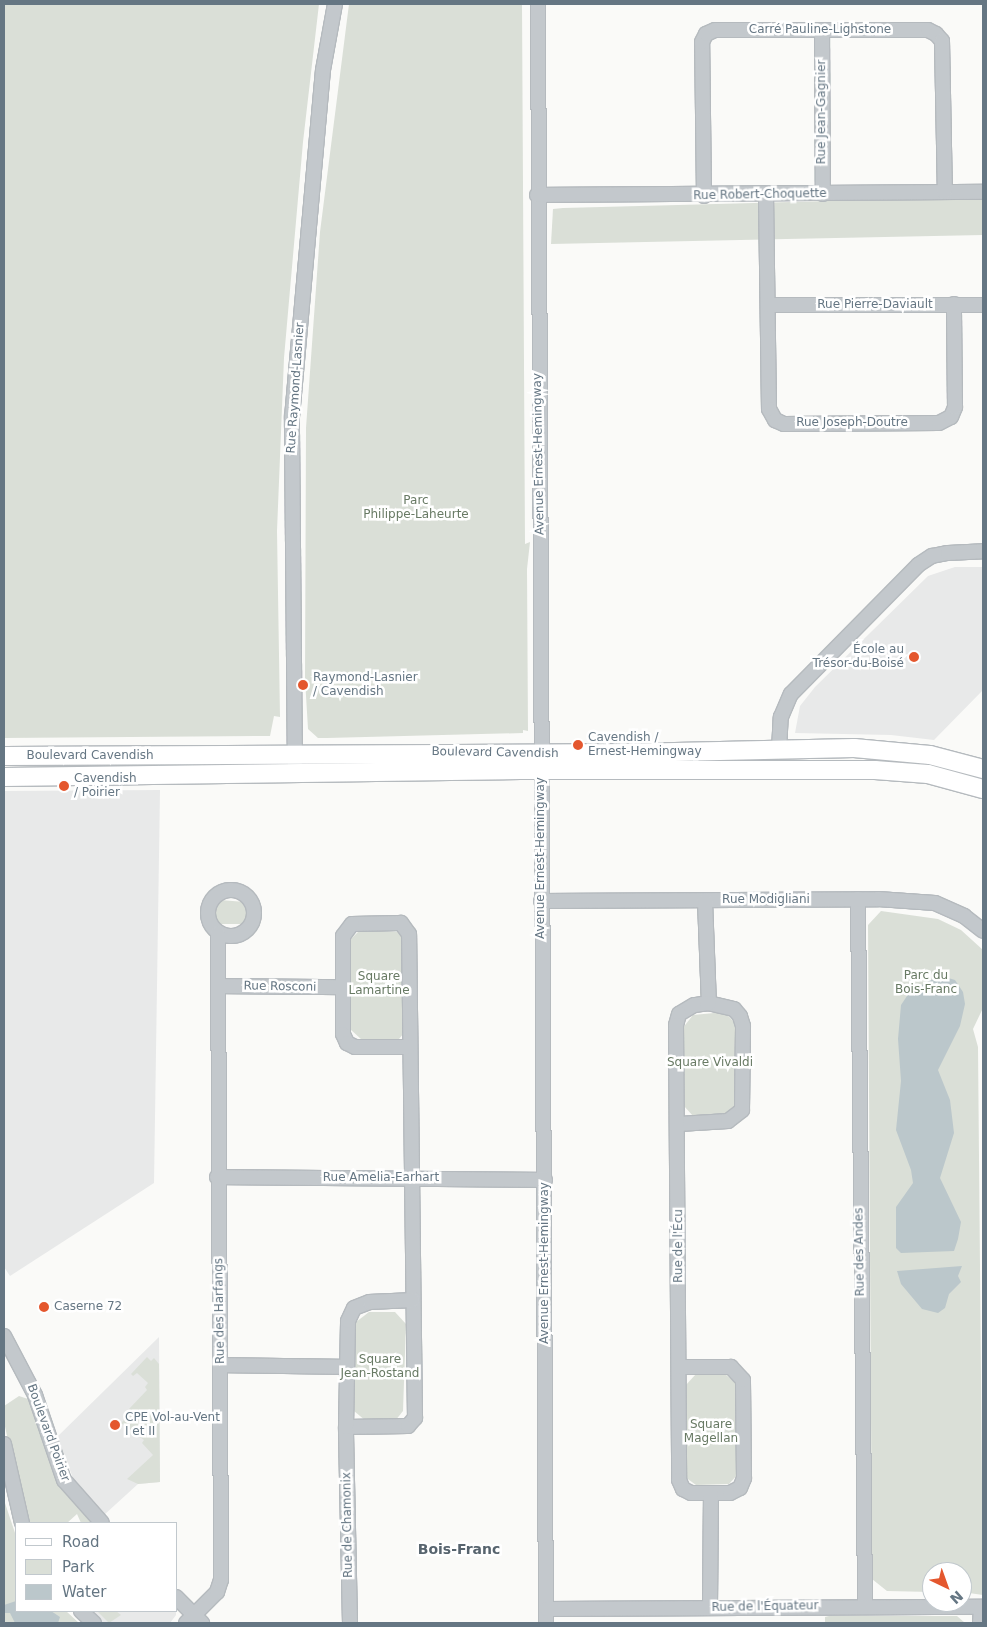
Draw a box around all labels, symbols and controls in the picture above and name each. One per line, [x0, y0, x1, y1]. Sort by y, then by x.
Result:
street label: Carré Pauline-Lighstone [749, 23, 891, 37]
street label: Rue Jean-Gagnier [815, 60, 829, 164]
street label: Rue Robert-Choquette [693, 187, 827, 203]
street label: Rue Pierre-Daviault [817, 298, 933, 312]
street label: Rue Raymond-Lasnier [284, 322, 308, 454]
street label: Avenue Ernest-Hemingway [530, 373, 548, 535]
street label: Rue Joseph-Doutre [796, 416, 908, 430]
park label: Parc Philippe-Laheurte [363, 494, 469, 522]
place label: École au Trésor-du-Boisé [813, 643, 904, 671]
marker: École au Trésor-du-Boisé [908, 651, 920, 663]
place label: Raymond-Lasnier / Cavendish [313, 671, 418, 699]
marker: Raymond-Lasnier / Cavendish [297, 679, 309, 691]
place label: Cavendish / Ernest-Hemingway [588, 731, 702, 759]
marker: Cavendish / Ernest-Hemingway [572, 739, 584, 751]
street label: Boulevard Cavendish [431, 745, 559, 761]
street label: Boulevard Cavendish [26, 749, 154, 763]
place label: Cavendish / Poirier [74, 772, 137, 800]
street label: Avenue Ernest-Hemingway [534, 777, 548, 939]
marker: Cavendish / Poirier [58, 780, 70, 792]
street label: Rue Modigliani [722, 893, 810, 907]
park label: Parc du Bois-Franc [895, 969, 957, 997]
park label: Square Lamartine [348, 970, 410, 998]
street label: Rue Rosconi [243, 979, 317, 995]
park label: Square Vivaldi [667, 1056, 753, 1070]
street label: Rue Amelia-Earhart [323, 1171, 439, 1185]
street label: Avenue Ernest-Hemingway [538, 1182, 552, 1344]
street label: Rue des Andes [852, 1208, 868, 1296]
street label: Rue de l'Écu [672, 1209, 686, 1283]
street label: Rue des Harfangs [212, 1258, 228, 1364]
place label: Caserne 72 [54, 1300, 122, 1314]
marker: Caserne 72 [38, 1301, 50, 1313]
park label: Square Jean-Rostand [341, 1353, 419, 1381]
street label: Boulevard Poirier [24, 1382, 72, 1484]
place label: CPE Vol-au-Vent I et II [125, 1411, 220, 1439]
park label: Square Magellan [684, 1418, 738, 1446]
marker: CPE Vol-au-Vent I et II [109, 1419, 121, 1431]
street label: Rue de Chamonix [340, 1472, 356, 1578]
legend [15, 1522, 178, 1612]
text: Road [62, 1533, 100, 1551]
district label: Bois-Franc [418, 1541, 500, 1557]
text: Park [62, 1558, 94, 1576]
north arrow [922, 1562, 972, 1612]
text: Water [62, 1583, 106, 1601]
text: N [947, 1588, 966, 1607]
street label: Rue de l'Équateur [711, 1599, 819, 1615]

